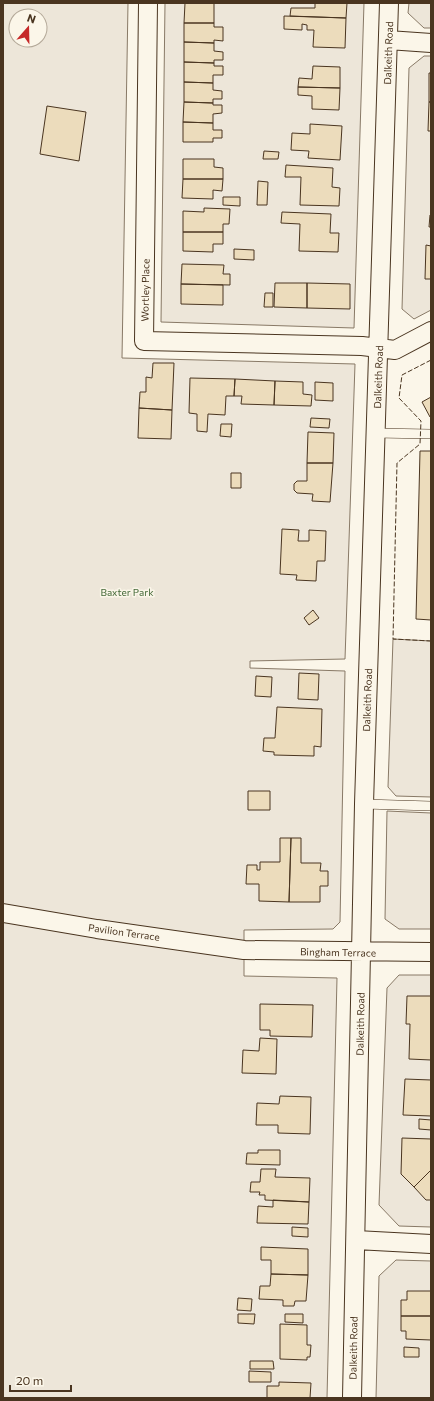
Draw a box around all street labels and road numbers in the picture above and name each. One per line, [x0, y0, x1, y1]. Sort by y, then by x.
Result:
street label: Dalkeith Road [381, 21, 395, 85]
street label: Wortley Place [138, 259, 152, 321]
street label: Dalkeith Road [371, 345, 385, 409]
street label: Dalkeith Road [360, 668, 374, 732]
street label: Pavilion Terrace [87, 921, 161, 943]
street label: Bingham Terrace [300, 945, 376, 959]
street label: Dalkeith Road [353, 992, 367, 1056]
street label: Dalkeith Road [346, 1316, 360, 1380]

